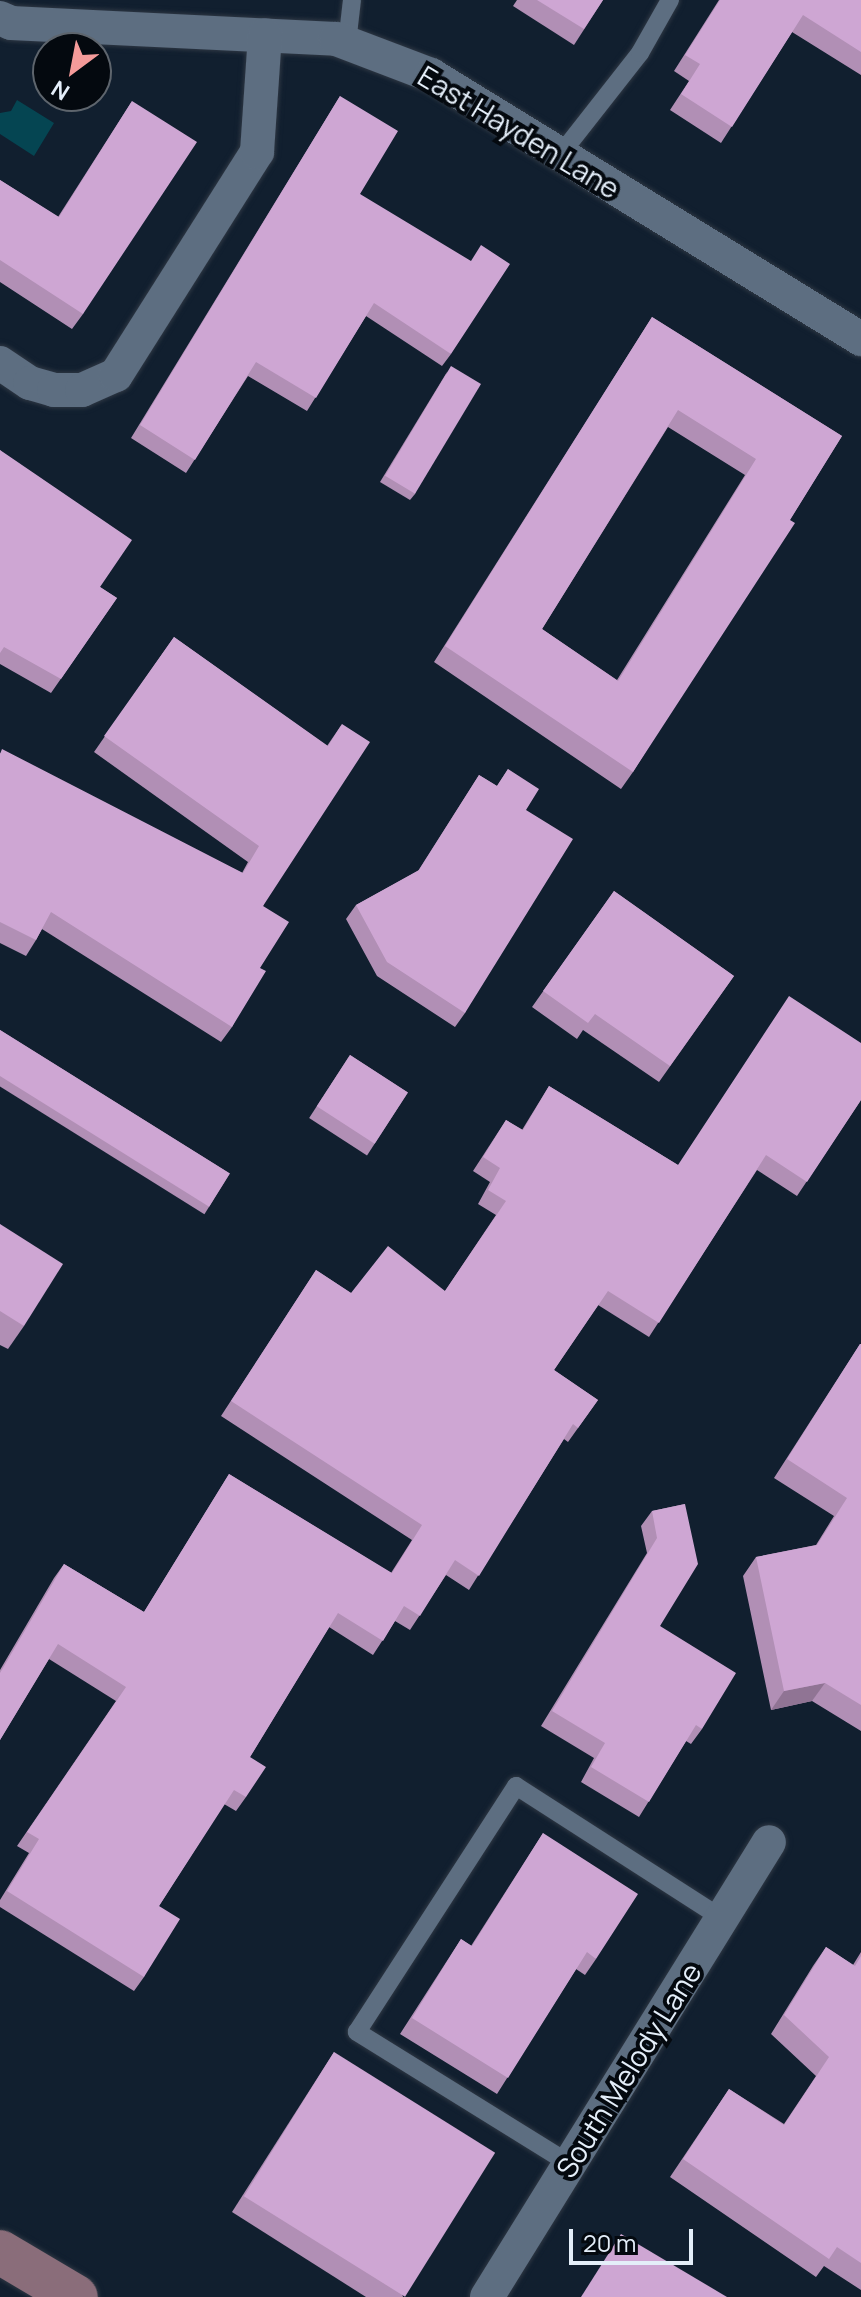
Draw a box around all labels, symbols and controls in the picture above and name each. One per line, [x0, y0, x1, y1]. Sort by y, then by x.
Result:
north arrow [32, 32, 112, 112]
street label: East Hayden Lane [412, 59, 626, 205]
text: N [46, 74, 75, 108]
street label: South Melody Lane [548, 1957, 708, 2183]
scale bar [573, 2213, 697, 2263]
text: 20 m [583, 2226, 636, 2259]

